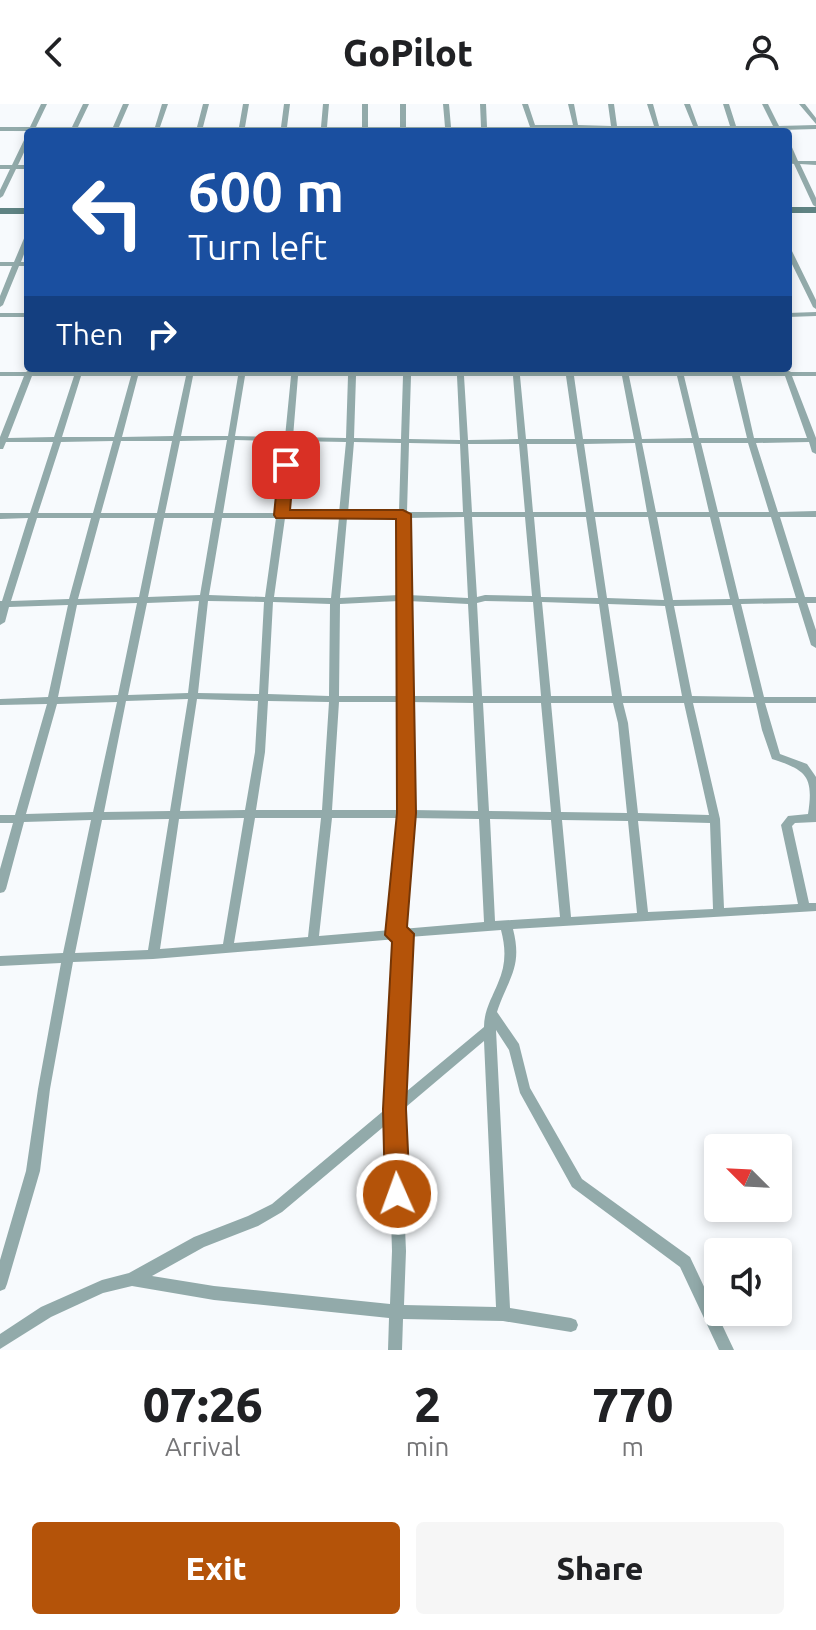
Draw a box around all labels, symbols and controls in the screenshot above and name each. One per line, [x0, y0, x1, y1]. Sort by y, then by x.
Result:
icon: back [32, 30, 76, 74]
icon: person [740, 30, 784, 74]
text: GoPilot [343, 32, 473, 73]
icon: left [56, 160, 160, 264]
text: 600 m [188, 160, 344, 223]
text: Turn left [188, 226, 327, 267]
icon: right [140, 312, 184, 356]
text: Then [56, 317, 124, 351]
pin [252, 431, 320, 499]
icon: arrive [264, 443, 308, 487]
north arrow [704, 1134, 792, 1222]
map controls [704, 1134, 792, 1326]
position arrow [355, 1152, 439, 1236]
button: sound [704, 1238, 792, 1326]
text: 07:26 [143, 1377, 263, 1431]
text: 2 [414, 1377, 441, 1431]
text: 770 [592, 1377, 673, 1431]
text: Arrival [165, 1432, 241, 1461]
text: min [406, 1432, 449, 1461]
text: m [621, 1432, 644, 1461]
button: Exit [32, 1522, 400, 1614]
button: Share [416, 1522, 784, 1614]

